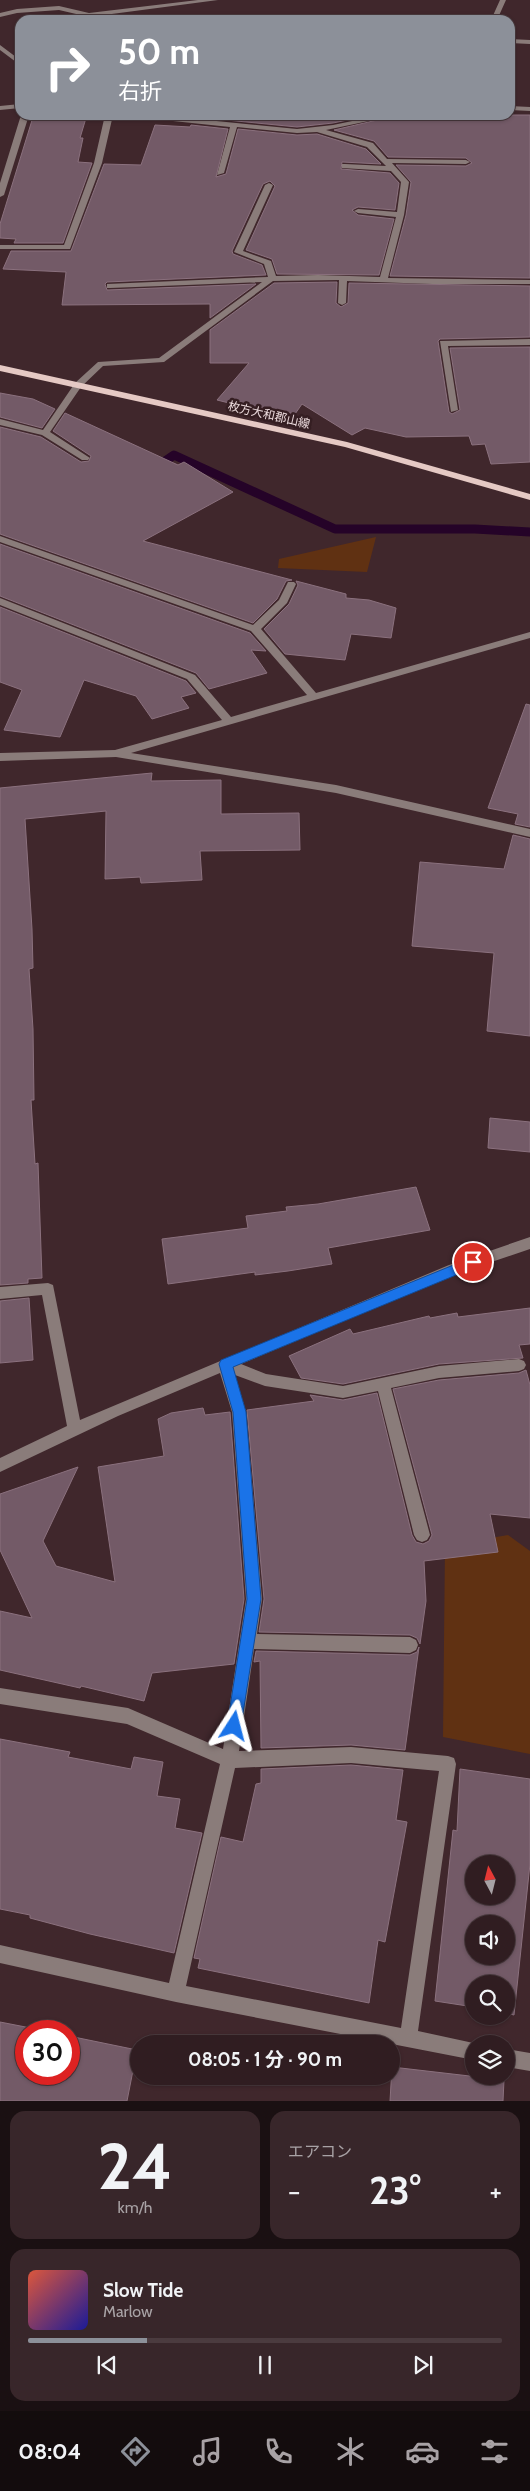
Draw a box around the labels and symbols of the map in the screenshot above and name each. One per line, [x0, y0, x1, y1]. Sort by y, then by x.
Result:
street label: 枚方大和郡山線 [226, 398, 312, 431]
pin [452, 1241, 494, 1283]
position arrow [207, 1699, 259, 1751]
north arrow [465, 1855, 515, 1905]
speed limit sign: 30 [15, 2020, 80, 2085]

